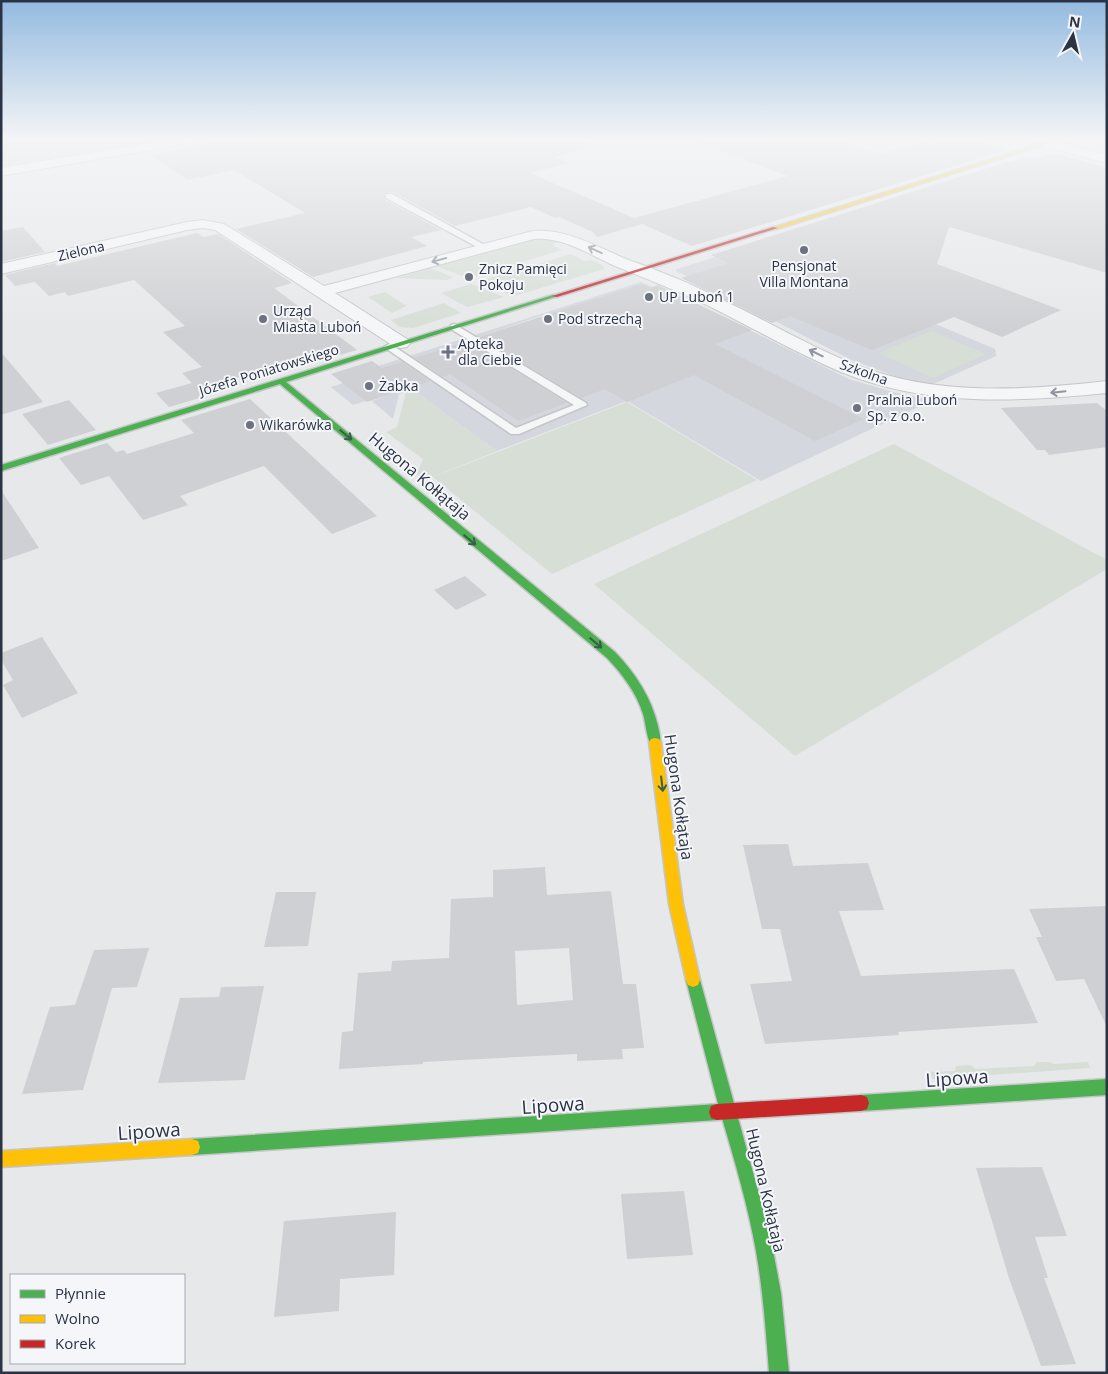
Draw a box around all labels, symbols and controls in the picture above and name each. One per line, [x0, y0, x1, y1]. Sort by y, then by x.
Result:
north arrow [1048, 10, 1098, 60]
text: N [1068, 11, 1082, 32]
street label: Zielona [55, 236, 106, 265]
marker: Pensjonat Villa Montana [798, 244, 810, 256]
one-way arrow [588, 245, 603, 255]
one-way arrow [432, 256, 448, 265]
place label: Pensjonat Villa Montana [759, 256, 849, 291]
place label: Znicz Pamięci Pokoju [479, 259, 567, 294]
marker: Znicz Pamięci Pokoju [463, 271, 475, 283]
place label: UP Luboń 1 [659, 287, 734, 306]
marker: UP Luboń 1 [643, 291, 655, 303]
place label: Urząd Miasta Luboń [273, 301, 361, 336]
place label: Pod strzechą [558, 309, 642, 328]
marker: Urząd Miasta Luboń [257, 313, 269, 325]
marker: Pod strzechą [542, 313, 554, 325]
place label: Apteka dla Ciebie [458, 334, 522, 369]
street label: Józefa Poniatowskiego [195, 339, 341, 400]
marker: Apteka dla Ciebie [442, 346, 454, 358]
one-way arrow [808, 347, 823, 357]
street label: Szkolna [837, 354, 891, 389]
place label: Żabka [379, 376, 419, 395]
marker: Żabka [363, 380, 375, 392]
one-way arrow [1051, 387, 1067, 397]
place label: Pralnia Luboń Sp. z o.o. [867, 390, 957, 425]
marker: Pralnia Luboń Sp. z o.o. [851, 402, 863, 414]
place label: Wikarówka [260, 415, 332, 434]
marker: Wikarówka [244, 419, 256, 431]
street label: Hugona Kołłątaja [364, 427, 476, 525]
one-way arrow [339, 430, 352, 441]
one-way arrow [464, 534, 477, 546]
one-way arrow [589, 637, 602, 648]
street label: Hugona Kołłątaja [659, 733, 699, 861]
one-way arrow [657, 776, 667, 792]
street label: Lipowa [925, 1063, 989, 1093]
street label: Lipowa [521, 1090, 585, 1120]
street label: Lipowa [117, 1116, 181, 1146]
street label: Hugona Kołłątaja [741, 1126, 791, 1254]
legend [10, 1274, 185, 1364]
text: Płynnie [55, 1283, 106, 1303]
text: Wolno [55, 1308, 100, 1328]
text: Korek [55, 1333, 96, 1353]

